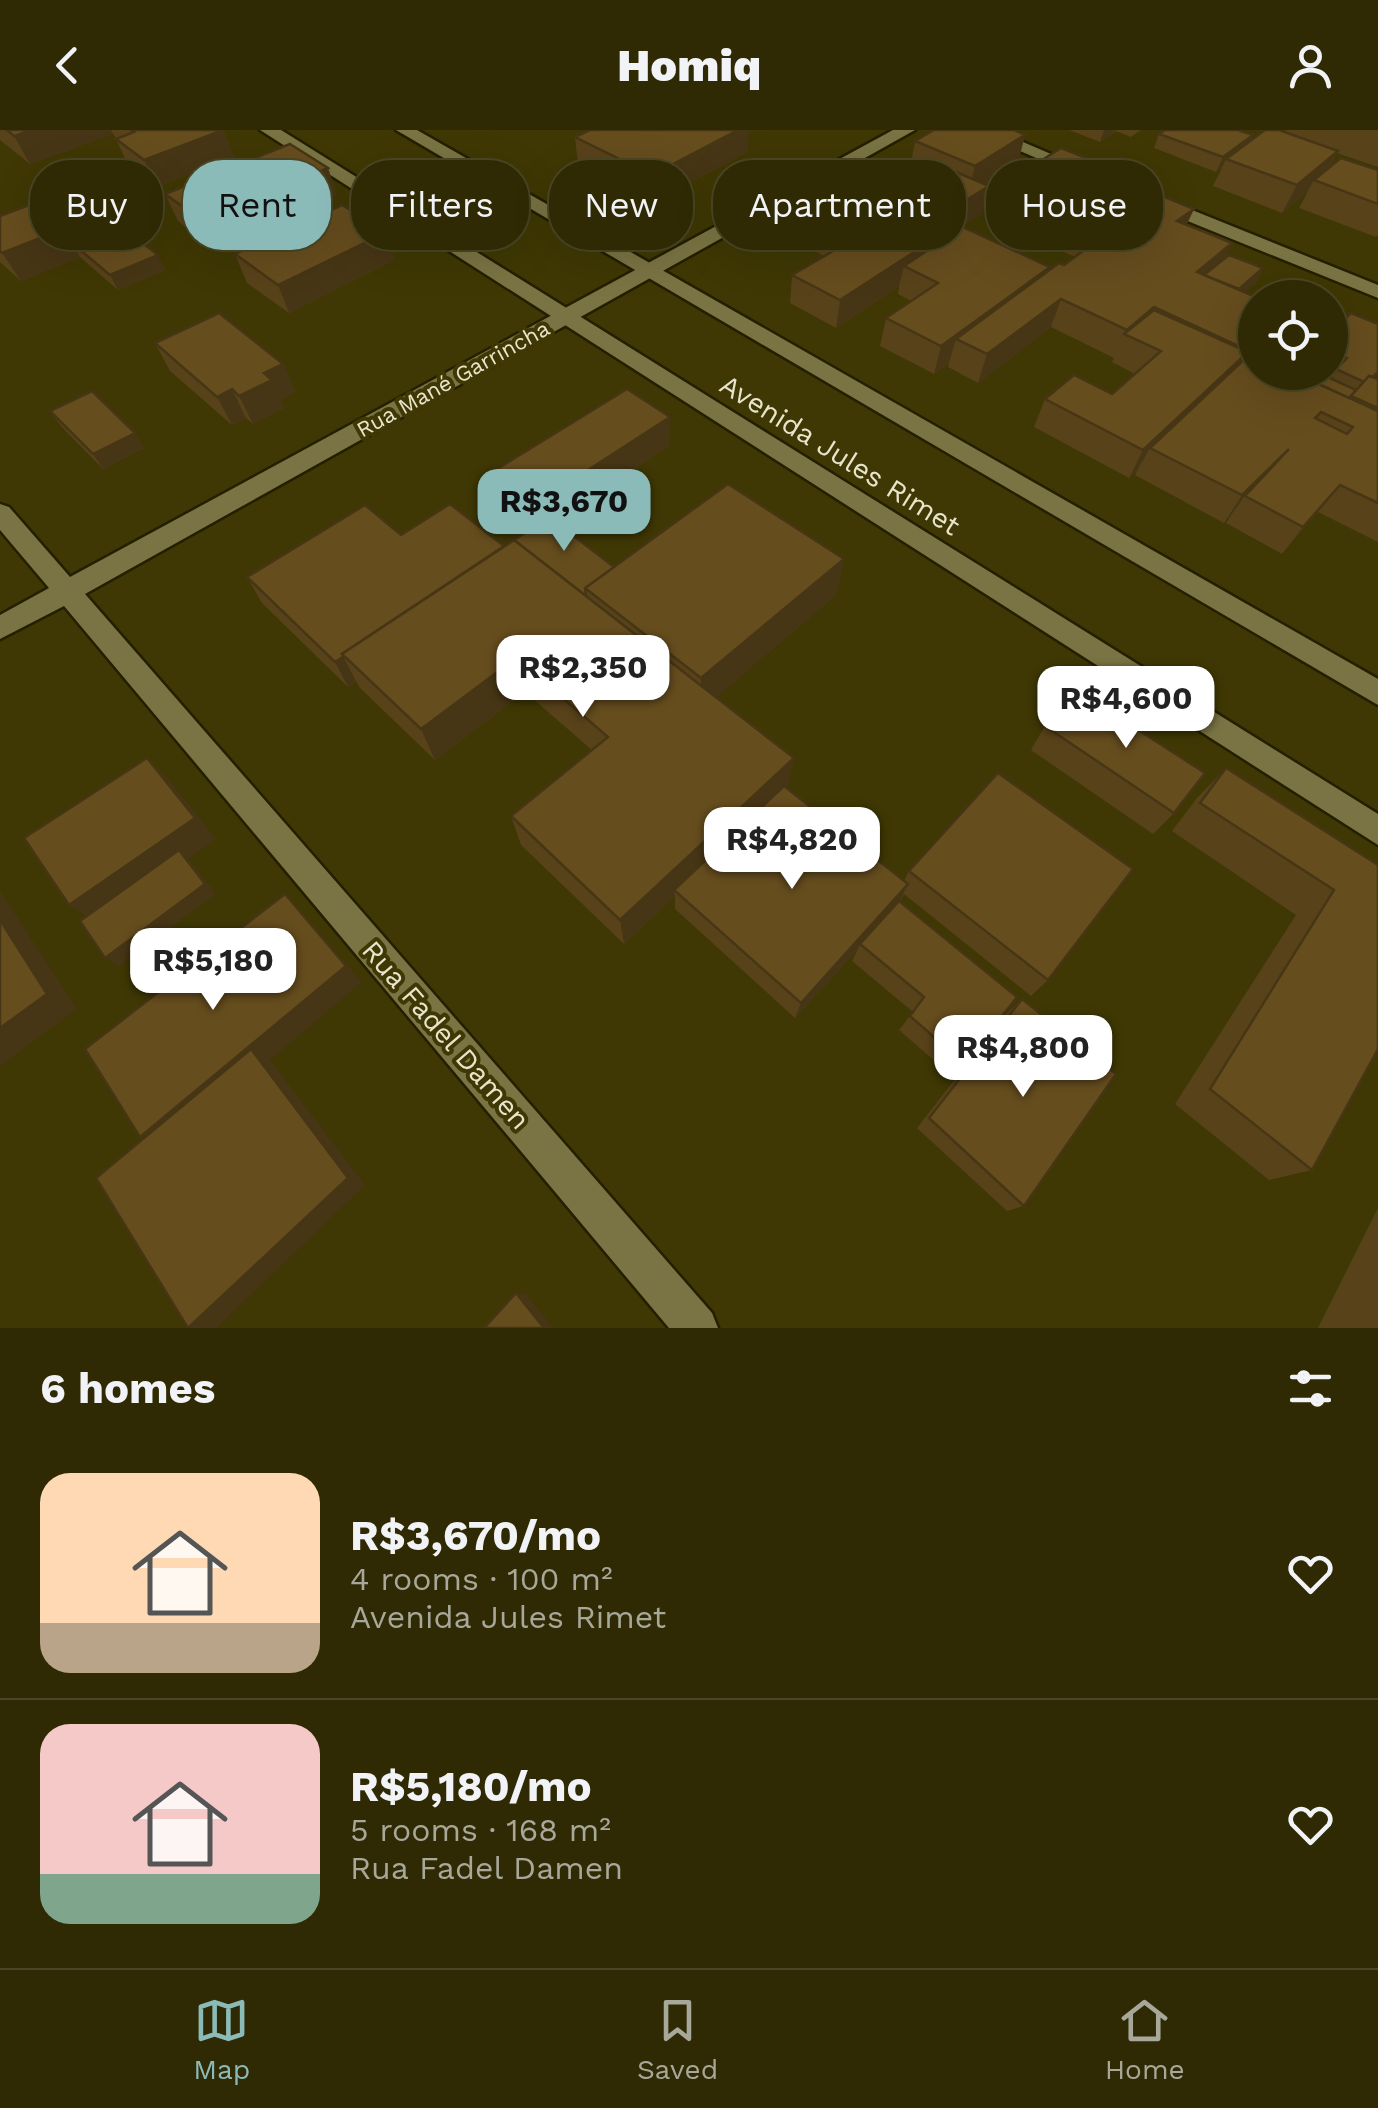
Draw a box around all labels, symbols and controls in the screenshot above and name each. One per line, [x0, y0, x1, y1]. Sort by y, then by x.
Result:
icon: back [40, 38, 95, 93]
icon: person [1283, 38, 1338, 93]
text: Homiq [617, 39, 761, 92]
chip: Buy [30, 160, 163, 250]
chip: Rent [183, 160, 331, 250]
chip: Filters [351, 160, 529, 250]
chip: New [549, 160, 693, 250]
chip: Apartment [713, 160, 966, 250]
chip: House [986, 160, 1163, 250]
map controls [1238, 280, 1348, 390]
button: locate [1238, 280, 1348, 390]
street label: Rua Mané Garrincha [352, 316, 554, 442]
street label: Avenida Jules Rimet [714, 368, 966, 542]
pin: R$3,670 [472, 469, 656, 554]
text: R$3,670 [500, 482, 628, 520]
pin: R$2,350 [491, 635, 675, 720]
text: R$2,350 [518, 648, 648, 686]
pin: R$4,600 [1034, 666, 1218, 751]
text: R$4,600 [1059, 679, 1193, 717]
pin: R$4,820 [700, 807, 884, 892]
text: R$4,820 [726, 820, 858, 858]
pin: R$5,180 [121, 928, 305, 1013]
street label: Rua Fadel Damen [355, 934, 537, 1136]
text: R$5,180 [152, 941, 274, 979]
pin: R$4,800 [931, 1015, 1115, 1100]
text: R$4,800 [956, 1028, 1090, 1066]
icon: filters [1283, 1361, 1338, 1416]
text: 6 homes [40, 1364, 215, 1413]
text: R$3,670/mo [350, 1511, 601, 1560]
icon: home [120, 1513, 240, 1633]
icon: heart [1283, 1546, 1338, 1601]
text: 4 rooms · 100 m² [350, 1560, 613, 1598]
text: Avenida Jules Rimet [350, 1598, 666, 1636]
text: R$5,180/mo [350, 1762, 592, 1811]
icon: home [120, 1764, 240, 1884]
icon: heart [1283, 1797, 1338, 1852]
text: 5 rooms · 168 m² [350, 1811, 611, 1849]
text: Rua Fadel Damen [350, 1849, 623, 1887]
tab: Map [193, 1993, 250, 2086]
tab: Saved [637, 1993, 718, 2086]
tab: Home [1105, 1993, 1185, 2086]

